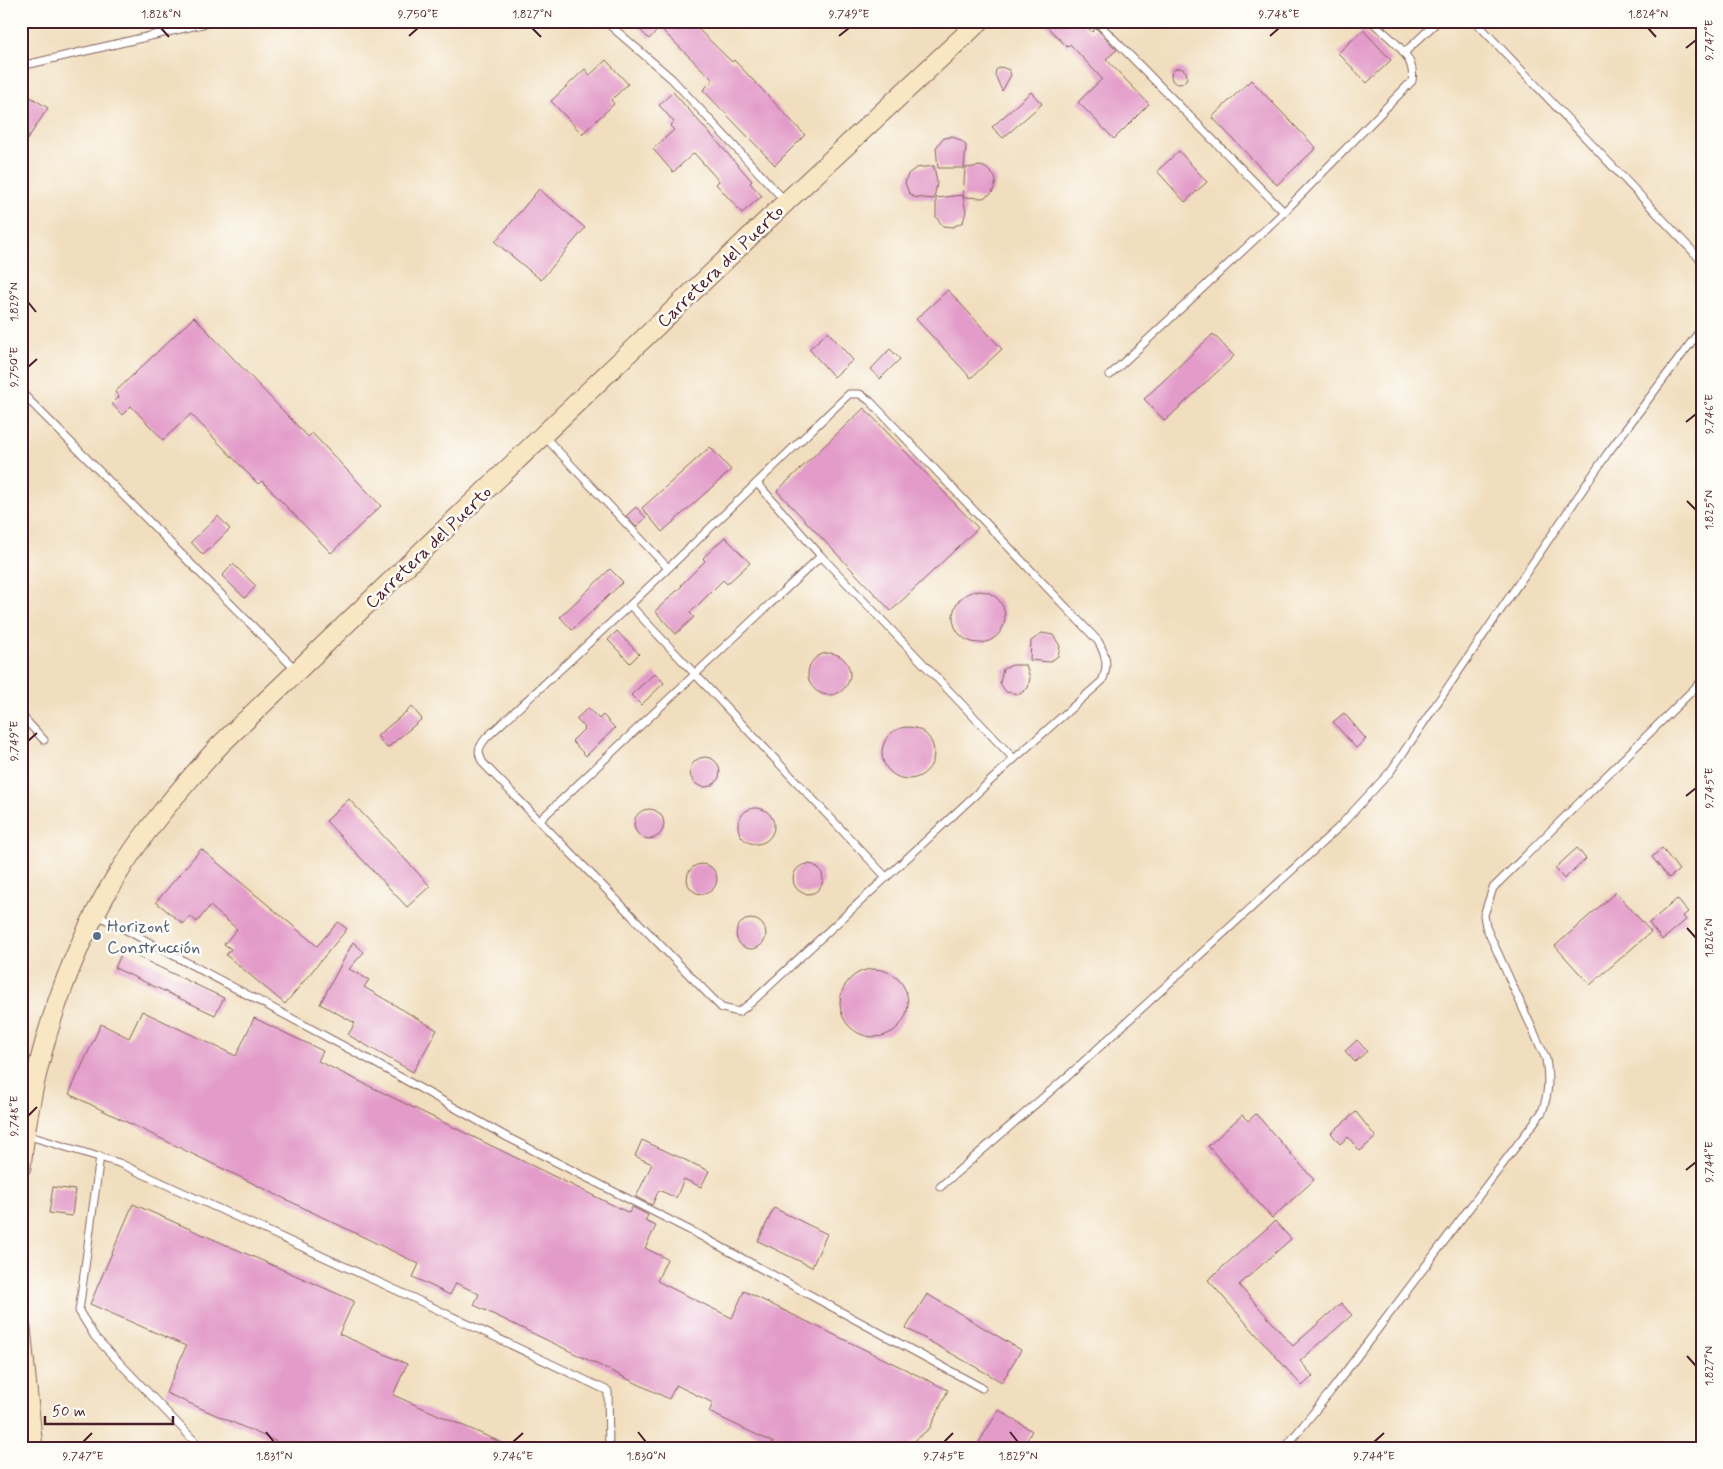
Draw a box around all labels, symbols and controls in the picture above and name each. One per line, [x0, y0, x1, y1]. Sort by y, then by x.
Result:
text: 1.828°N [141, 7, 181, 23]
text: 9.750°E [398, 7, 438, 23]
text: 1.827°N [512, 7, 552, 23]
text: 9.749°E [829, 7, 869, 23]
text: 9.748°E [1259, 7, 1299, 23]
text: 1.824°N [1628, 7, 1668, 23]
text: 9.747°E [1702, 19, 1718, 61]
street label: Carretera del Puerto [652, 200, 789, 334]
text: 1.829°N [7, 282, 23, 322]
text: 9.750°E [7, 347, 23, 387]
text: 9.746°E [1702, 394, 1718, 434]
street label: Carretera del Puerto [360, 481, 497, 615]
text: 1.825°N [1702, 490, 1718, 530]
text: 9.749°E [7, 721, 23, 761]
text: 9.745°E [1702, 767, 1718, 809]
place label: Horizont Construcción [107, 915, 200, 960]
text: 1.826°N [1702, 919, 1718, 958]
marker: Horizont Construcción [91, 930, 103, 942]
text: 9.748°E [7, 1096, 23, 1136]
text: 9.744°E [1702, 1141, 1718, 1183]
text: 1.827°N [1702, 1346, 1718, 1386]
scale bar [45, 1394, 172, 1426]
text: 50 m [52, 1402, 86, 1422]
text: 9.747°E [62, 1449, 104, 1465]
text: 1.831°N [256, 1449, 292, 1465]
text: 9.746°E [493, 1449, 533, 1465]
text: 1.830°N [626, 1449, 666, 1465]
text: 9.745°E [923, 1449, 965, 1465]
text: 1.829°N [998, 1449, 1038, 1465]
text: 9.744°E [1353, 1449, 1395, 1465]

